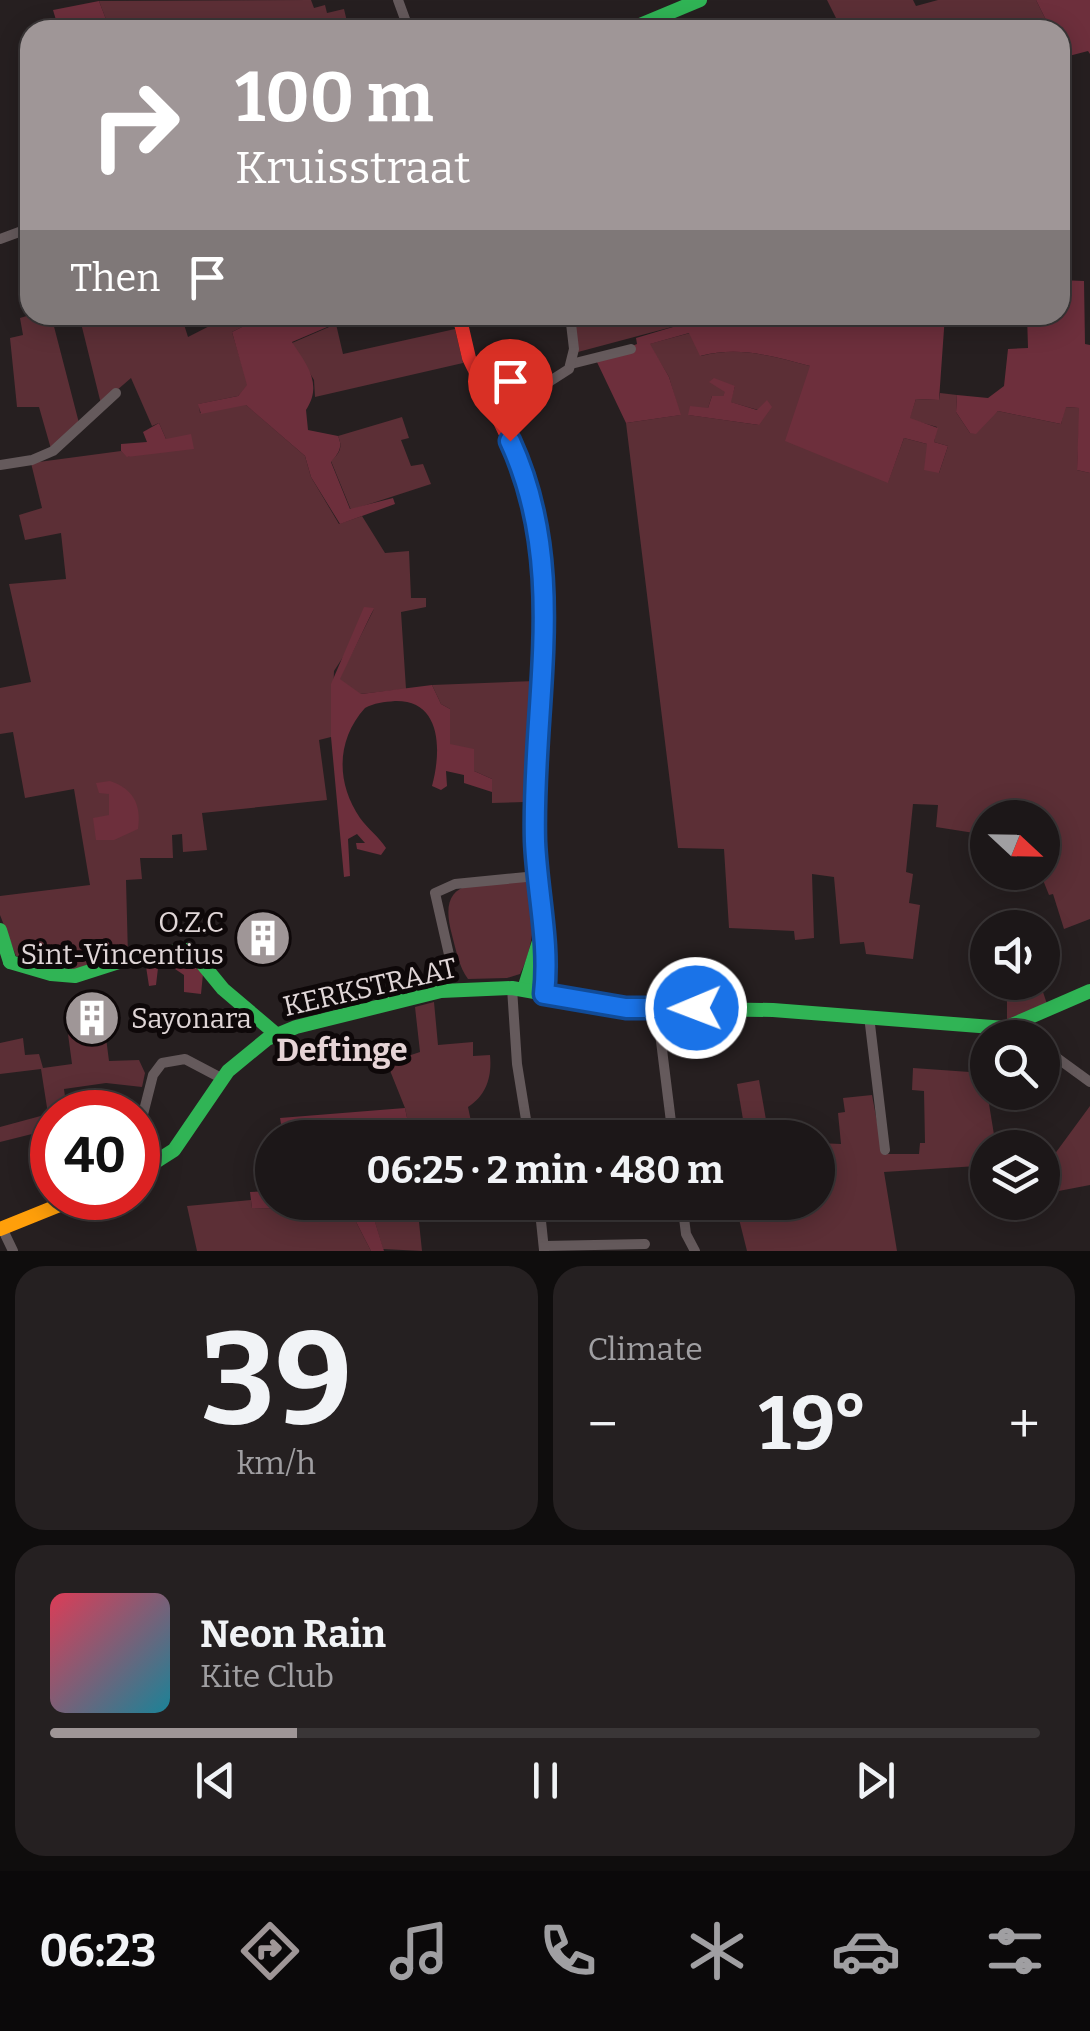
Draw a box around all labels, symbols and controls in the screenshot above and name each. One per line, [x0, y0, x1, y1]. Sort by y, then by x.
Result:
text: 100 m [235, 56, 434, 140]
icon: right [70, 60, 200, 190]
text: Kruisstraat [235, 141, 470, 195]
icon: arrive [180, 250, 235, 305]
text: Then [70, 255, 160, 301]
pin [468, 339, 553, 442]
icon: arrive [483, 354, 538, 409]
north arrow [970, 800, 1060, 890]
map controls [970, 800, 1060, 1220]
place label: O.Z.C Sint-Vincentius [20, 906, 224, 971]
building icon: O.Z.C Sint-Vincentius [233, 908, 293, 968]
button: sound [970, 910, 1060, 1000]
street label: KERKSTRAAT [280, 951, 460, 1023]
position arrow [644, 956, 748, 1060]
building icon: Sayonara [62, 988, 122, 1048]
place label: Sayonara [131, 1002, 252, 1035]
button: search [970, 1020, 1060, 1110]
district label: Deftinge [276, 1031, 408, 1069]
speed limit sign: 40 [30, 1090, 160, 1220]
button: layers [970, 1130, 1060, 1220]
text: 06:25 · 2 min · 480 m [367, 1147, 723, 1193]
text: 39 [200, 1301, 352, 1457]
text: Climate [588, 1330, 703, 1368]
text: 19° [759, 1379, 868, 1469]
text: − [588, 1392, 618, 1458]
text: + [1009, 1392, 1040, 1458]
text: km/h [237, 1444, 316, 1482]
text: Neon Rain [200, 1611, 386, 1657]
text: Kite Club [200, 1657, 334, 1695]
icon: previous [188, 1753, 243, 1808]
icon: pause [518, 1753, 573, 1808]
icon: next [848, 1753, 903, 1808]
icon: directions [235, 1916, 305, 1986]
icon: music [384, 1916, 454, 1986]
icon: phone [533, 1916, 603, 1986]
icon: climate [682, 1916, 752, 1986]
icon: car [831, 1916, 901, 1986]
icon: filters [980, 1916, 1050, 1986]
text: 06:23 [40, 1924, 156, 1978]

